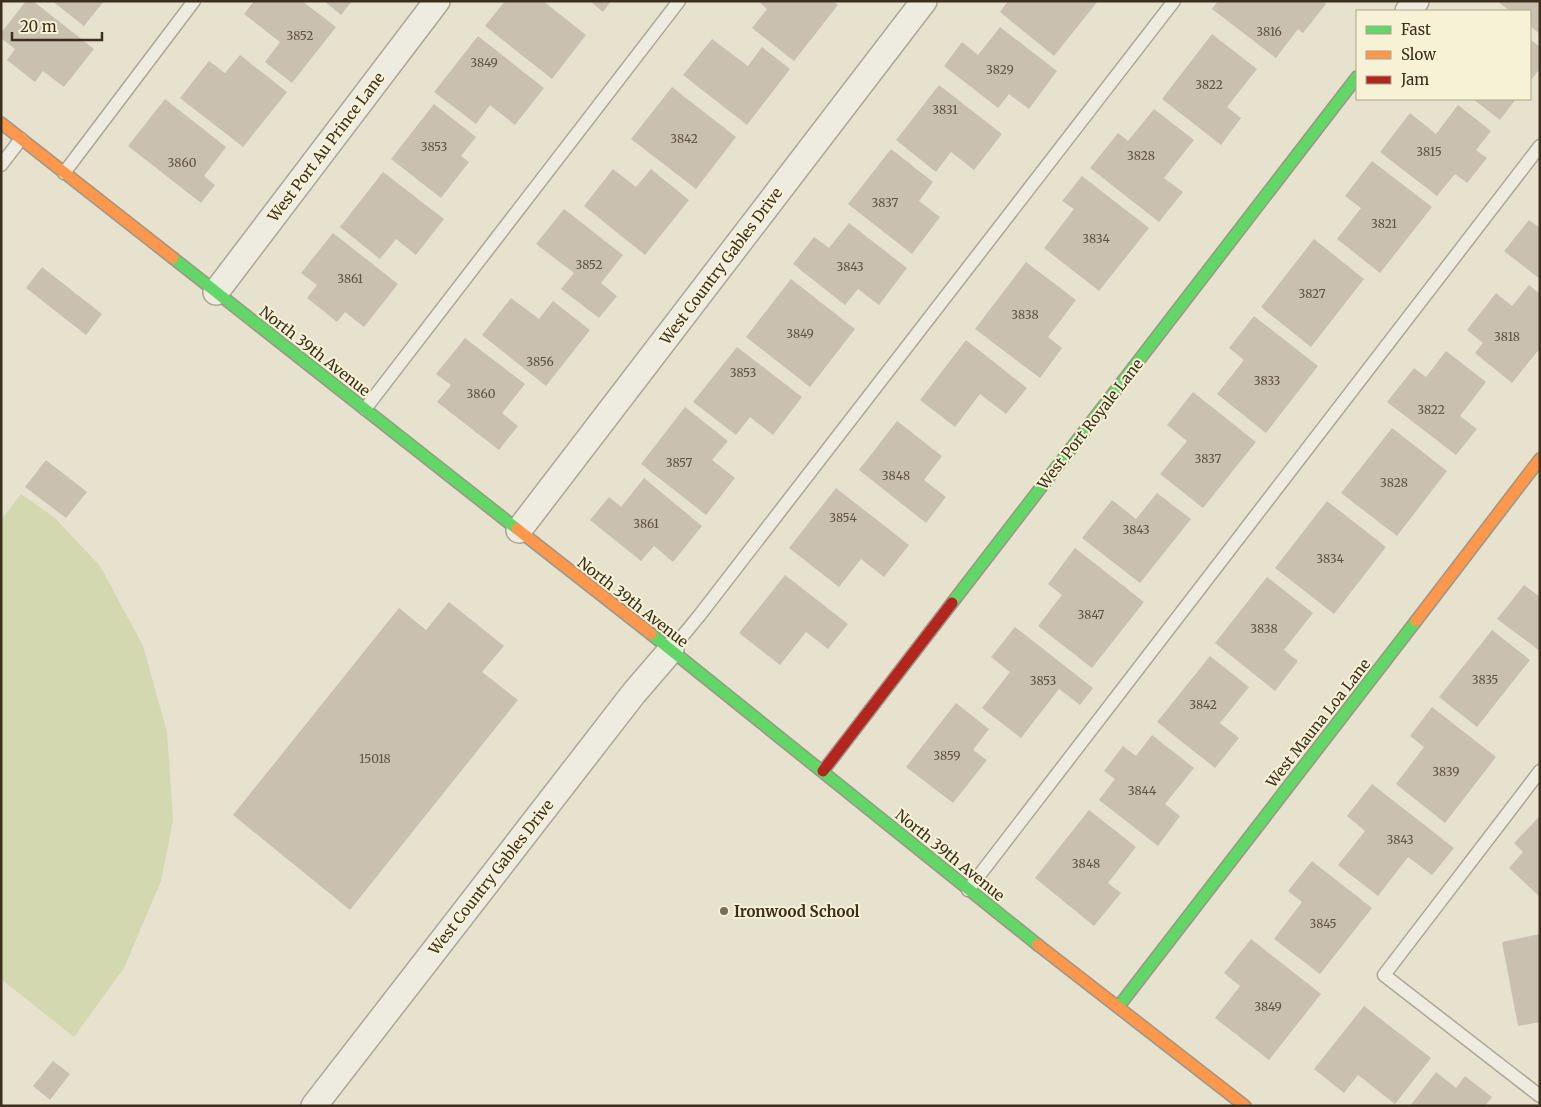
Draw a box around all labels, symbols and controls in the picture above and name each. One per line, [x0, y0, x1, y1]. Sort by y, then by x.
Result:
scale bar [12, 10, 102, 42]
legend [1356, 10, 1531, 100]
text: 20 m [20, 17, 57, 36]
text: Fast [1401, 20, 1431, 39]
house number: 3816 [1256, 24, 1282, 39]
house number: 3852 [286, 28, 314, 43]
text: Slow [1401, 45, 1436, 64]
house number: 3849 [470, 55, 498, 70]
house number: 3829 [986, 62, 1014, 77]
street label: West Port Au Prince Lane [263, 68, 388, 226]
text: Jam [1400, 70, 1429, 89]
house number: 3822 [1195, 77, 1223, 92]
house number: 3831 [932, 102, 958, 117]
house number: 3842 [670, 131, 698, 146]
house number: 3853 [421, 139, 447, 154]
house number: 3815 [1416, 144, 1442, 159]
house number: 3828 [1127, 148, 1155, 163]
house number: 3860 [168, 155, 197, 170]
street label: West Country Gables Drive [655, 184, 786, 349]
house number: 3837 [872, 195, 899, 210]
house number: 3821 [1371, 216, 1397, 231]
house number: 3834 [1082, 231, 1110, 246]
house number: 3852 [575, 257, 603, 272]
house number: 3843 [836, 259, 864, 274]
house number: 3861 [337, 271, 363, 286]
house number: 3827 [1298, 286, 1326, 301]
street label: North 39th Avenue [256, 302, 374, 400]
house number: 3838 [1011, 307, 1039, 322]
house number: 3849 [786, 326, 814, 341]
house number: 3818 [1494, 329, 1520, 344]
house number: 3856 [526, 354, 554, 369]
street label: West Port Royale Lane [1032, 355, 1147, 494]
house number: 3853 [730, 365, 756, 380]
house number: 3833 [1254, 373, 1280, 388]
house number: 3860 [467, 386, 496, 401]
house number: 3822 [1417, 402, 1445, 417]
house number: 3837 [1195, 451, 1222, 466]
house number: 3857 [666, 455, 693, 470]
house number: 3848 [882, 468, 910, 483]
house number: 3828 [1380, 475, 1408, 490]
house number: 3854 [829, 510, 857, 525]
house number: 3861 [633, 516, 659, 531]
house number: 3843 [1122, 522, 1150, 537]
house number: 3834 [1316, 551, 1344, 566]
street label: North 39th Avenue [574, 553, 692, 651]
house number: 3847 [1078, 607, 1105, 622]
house number: 3838 [1250, 621, 1278, 636]
street label: West Mauna Loa Lane [1261, 655, 1374, 792]
house number: 3835 [1472, 672, 1498, 687]
house number: 3853 [1030, 673, 1056, 688]
house number: 3842 [1189, 697, 1217, 712]
house number: 3859 [933, 748, 961, 763]
house number: 15018 [359, 751, 391, 766]
house number: 3839 [1432, 764, 1460, 779]
house number: 3844 [1128, 783, 1157, 798]
street label: West Country Gables Drive [424, 795, 558, 959]
street label: North 39th Avenue [891, 805, 1009, 905]
house number: 3843 [1386, 832, 1414, 847]
house number: 3848 [1072, 856, 1100, 871]
place label: Ironwood School [734, 902, 860, 921]
marker: Ironwood School [718, 905, 730, 917]
house number: 3845 [1309, 916, 1337, 931]
house number: 3849 [1254, 999, 1282, 1014]

